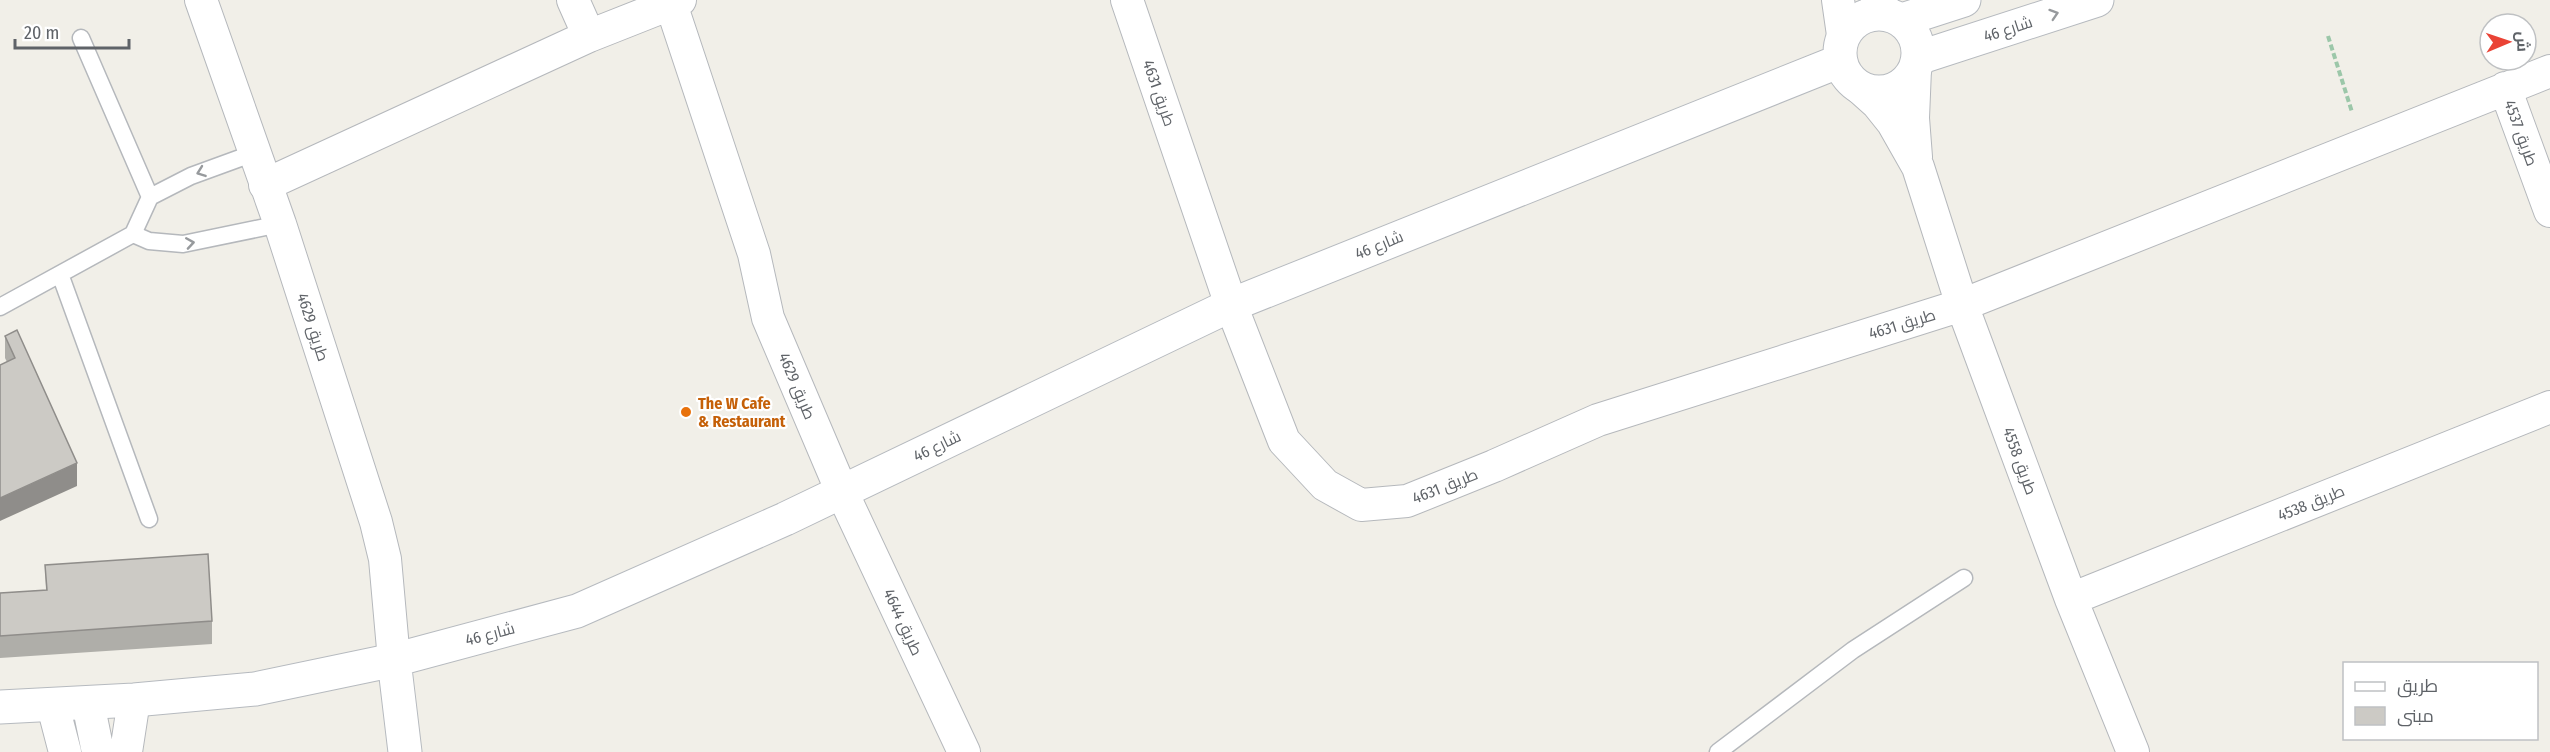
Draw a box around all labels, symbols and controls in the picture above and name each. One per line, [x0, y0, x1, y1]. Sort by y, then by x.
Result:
one-way arrow [2048, 9, 2059, 21]
scale bar [15, 12, 129, 50]
street label: شارع 46 [1981, 12, 2036, 48]
north arrow [2478, 12, 2538, 72]
text: 20 m [24, 22, 59, 44]
text: ش [2513, 31, 2532, 52]
street label: طريق 4631 [1138, 57, 1179, 129]
street label: طريق 4537 [2499, 97, 2542, 169]
one-way arrow [196, 165, 207, 178]
street label: شارع 46 [1352, 227, 1407, 265]
one-way arrow [185, 237, 195, 249]
street label: طريق 4629 [292, 290, 333, 364]
street label: طريق 4631 [1866, 305, 1938, 344]
street label: طريق 4629 [774, 350, 820, 423]
place label: The W Cafe & Restaurant [698, 394, 786, 431]
marker: The W Cafe & Restaurant [679, 405, 693, 419]
street label: طريق 4558 [1998, 425, 2041, 498]
street label: شارع 46 [910, 426, 965, 467]
street label: طريق 4631 [1409, 464, 1481, 509]
street label: طريق 4538 [2275, 481, 2348, 526]
street label: طريق 4644 [878, 586, 927, 659]
street label: شارع 46 [463, 618, 517, 652]
legend [2343, 662, 2538, 740]
text: طريق [2397, 675, 2438, 698]
text: مبنى [2397, 705, 2434, 727]

